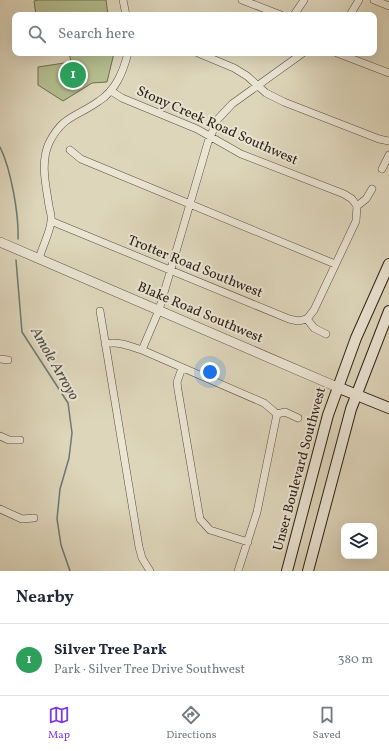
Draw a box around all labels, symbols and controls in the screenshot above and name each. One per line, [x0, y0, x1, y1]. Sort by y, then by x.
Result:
search box [12, 12, 377, 56]
icon: search [26, 23, 48, 45]
text: Search here [58, 24, 135, 45]
pin: 1 [60, 60, 86, 90]
street label: Stony Creek Road Southwest [133, 82, 301, 170]
street label: Trotter Road Southwest [125, 231, 265, 303]
street label: Blake Road Southwest [134, 278, 266, 348]
water label: Amole Arroyo [24, 323, 84, 405]
your location [200, 362, 220, 382]
street label: Unser Boulevard Southwest [269, 385, 331, 553]
map controls [341, 523, 377, 559]
button: layers [341, 523, 377, 559]
text: Nearby [16, 586, 74, 609]
text: Silver Tree Park [54, 640, 167, 661]
text: 1 [26, 651, 32, 669]
text: 380 m [338, 651, 373, 669]
text: Park · Silver Tree Drive Southwest [54, 661, 245, 679]
tab: Map [48, 704, 70, 743]
tab: Directions [166, 704, 217, 743]
tab: Saved [313, 704, 341, 743]

